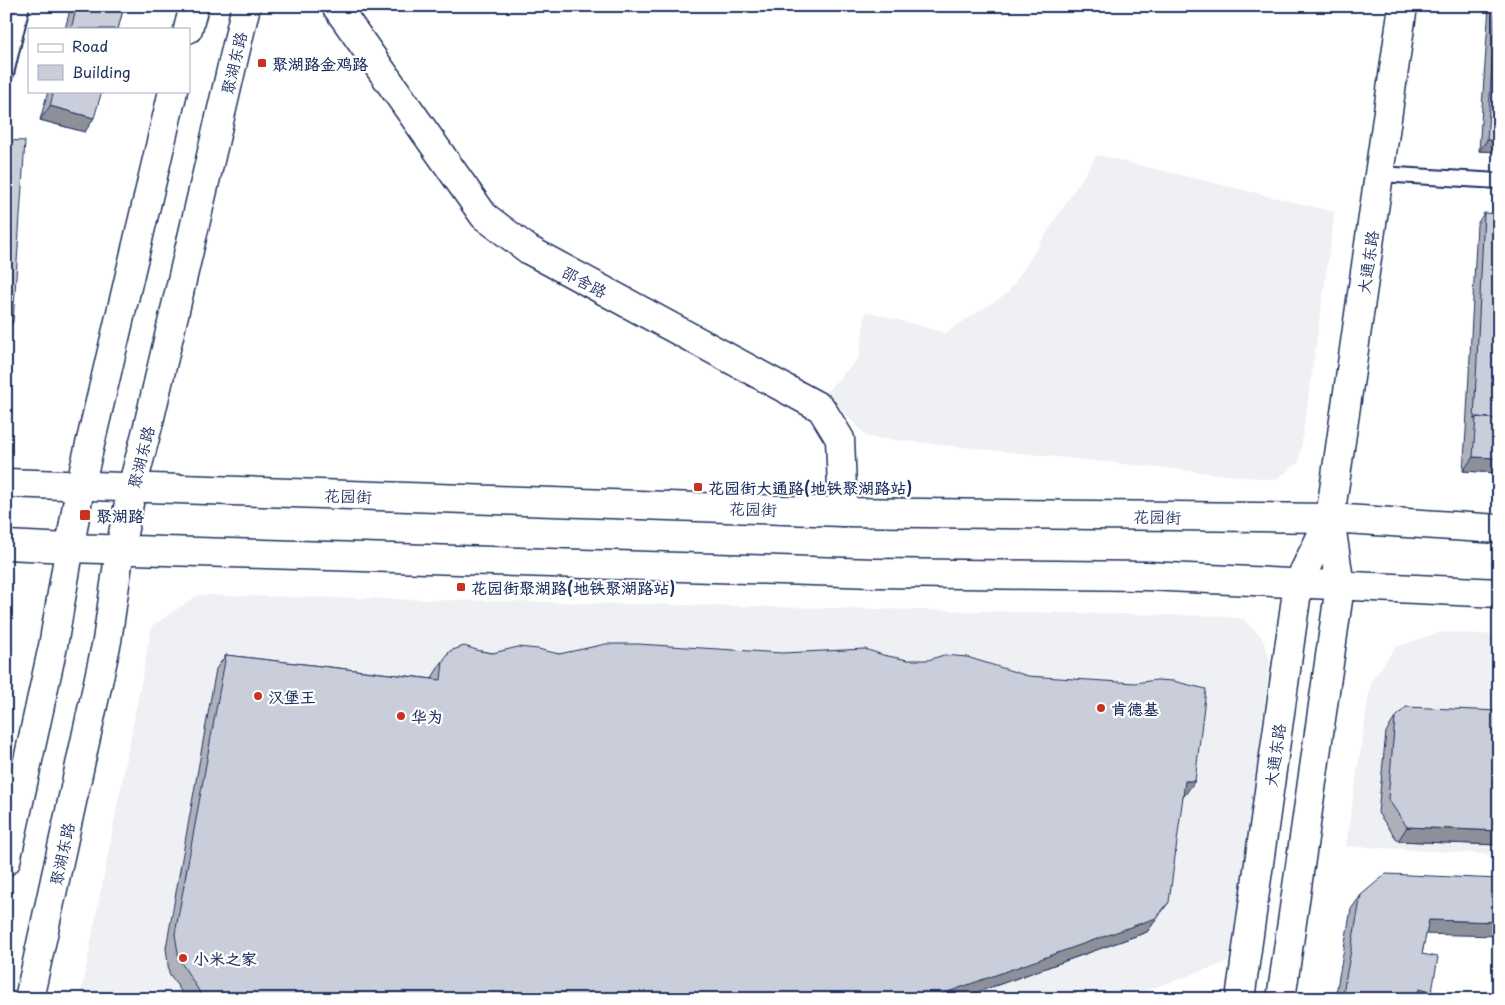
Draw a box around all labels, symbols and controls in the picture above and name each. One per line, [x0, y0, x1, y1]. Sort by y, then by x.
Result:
legend [28, 28, 190, 92]
street label: 聚湖东路 [214, 29, 252, 97]
text: Road [72, 34, 108, 57]
place label: 聚湖路金鸡路 [272, 51, 368, 75]
marker: 聚湖路金鸡路 [256, 57, 268, 69]
text: Building [72, 60, 131, 83]
street label: 大通东路 [1351, 229, 1383, 295]
street label: 邵舍路 [558, 259, 612, 303]
street label: 聚湖东路 [121, 423, 159, 491]
place label: 花园街大通路(地铁聚湖路站) [708, 475, 912, 499]
marker: 花园街大通路(地铁聚湖路站) [692, 481, 704, 493]
street label: 花园街 [324, 482, 372, 508]
street label: 花园街 [729, 495, 777, 521]
place label: 聚湖路 [96, 503, 144, 527]
street label: 花园街 [1133, 504, 1181, 528]
marker: 聚湖路 [78, 508, 92, 522]
place label: 花园街聚湖路(地铁聚湖路站) [471, 575, 675, 599]
marker: 花园街聚湖路(地铁聚湖路站) [455, 581, 467, 593]
place label: 汉堡王 [268, 684, 316, 708]
marker: 汉堡王 [252, 690, 264, 702]
place label: 肯德基 [1111, 696, 1159, 720]
marker: 肯德基 [1095, 702, 1107, 714]
place label: 华为 [411, 704, 443, 728]
marker: 华为 [395, 710, 407, 722]
street label: 大通东路 [1258, 722, 1290, 788]
street label: 聚湖东路 [43, 820, 79, 888]
place label: 小米之家 [193, 946, 257, 970]
marker: 小米之家 [177, 952, 189, 964]

